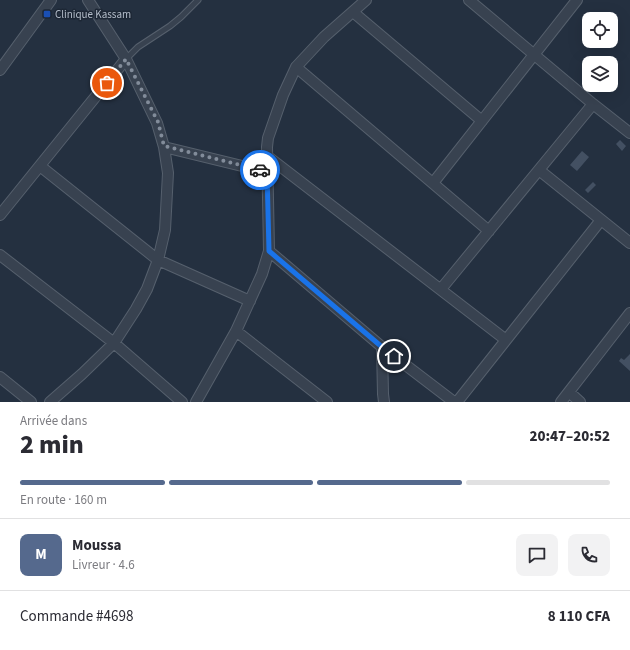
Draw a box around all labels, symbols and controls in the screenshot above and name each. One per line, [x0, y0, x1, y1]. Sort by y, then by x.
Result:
place label: Clinique Kassam [55, 7, 131, 22]
marker: Clinique Kassam [42, 9, 52, 19]
map controls [582, 12, 618, 92]
button: locate [582, 12, 618, 48]
button: layers [582, 56, 618, 92]
pin [90, 66, 124, 100]
icon: bag [96, 72, 118, 94]
courier [240, 150, 280, 190]
icon: car [249, 159, 271, 181]
pin [377, 339, 411, 373]
icon: home [383, 345, 405, 367]
text: Arrivée dans [20, 412, 87, 430]
text: 2 min [20, 426, 84, 463]
text: 20:47–20:52 [529, 426, 610, 447]
text: En route · 160 m [20, 491, 107, 509]
button: chat [516, 534, 558, 576]
button: phone [568, 534, 610, 576]
text: Moussa [72, 535, 121, 556]
text: M [35, 544, 47, 565]
text: Livreur · 4.6 [72, 556, 135, 574]
text: Commande #4698 [20, 606, 133, 627]
text: 8 110 CFA [548, 606, 610, 627]

